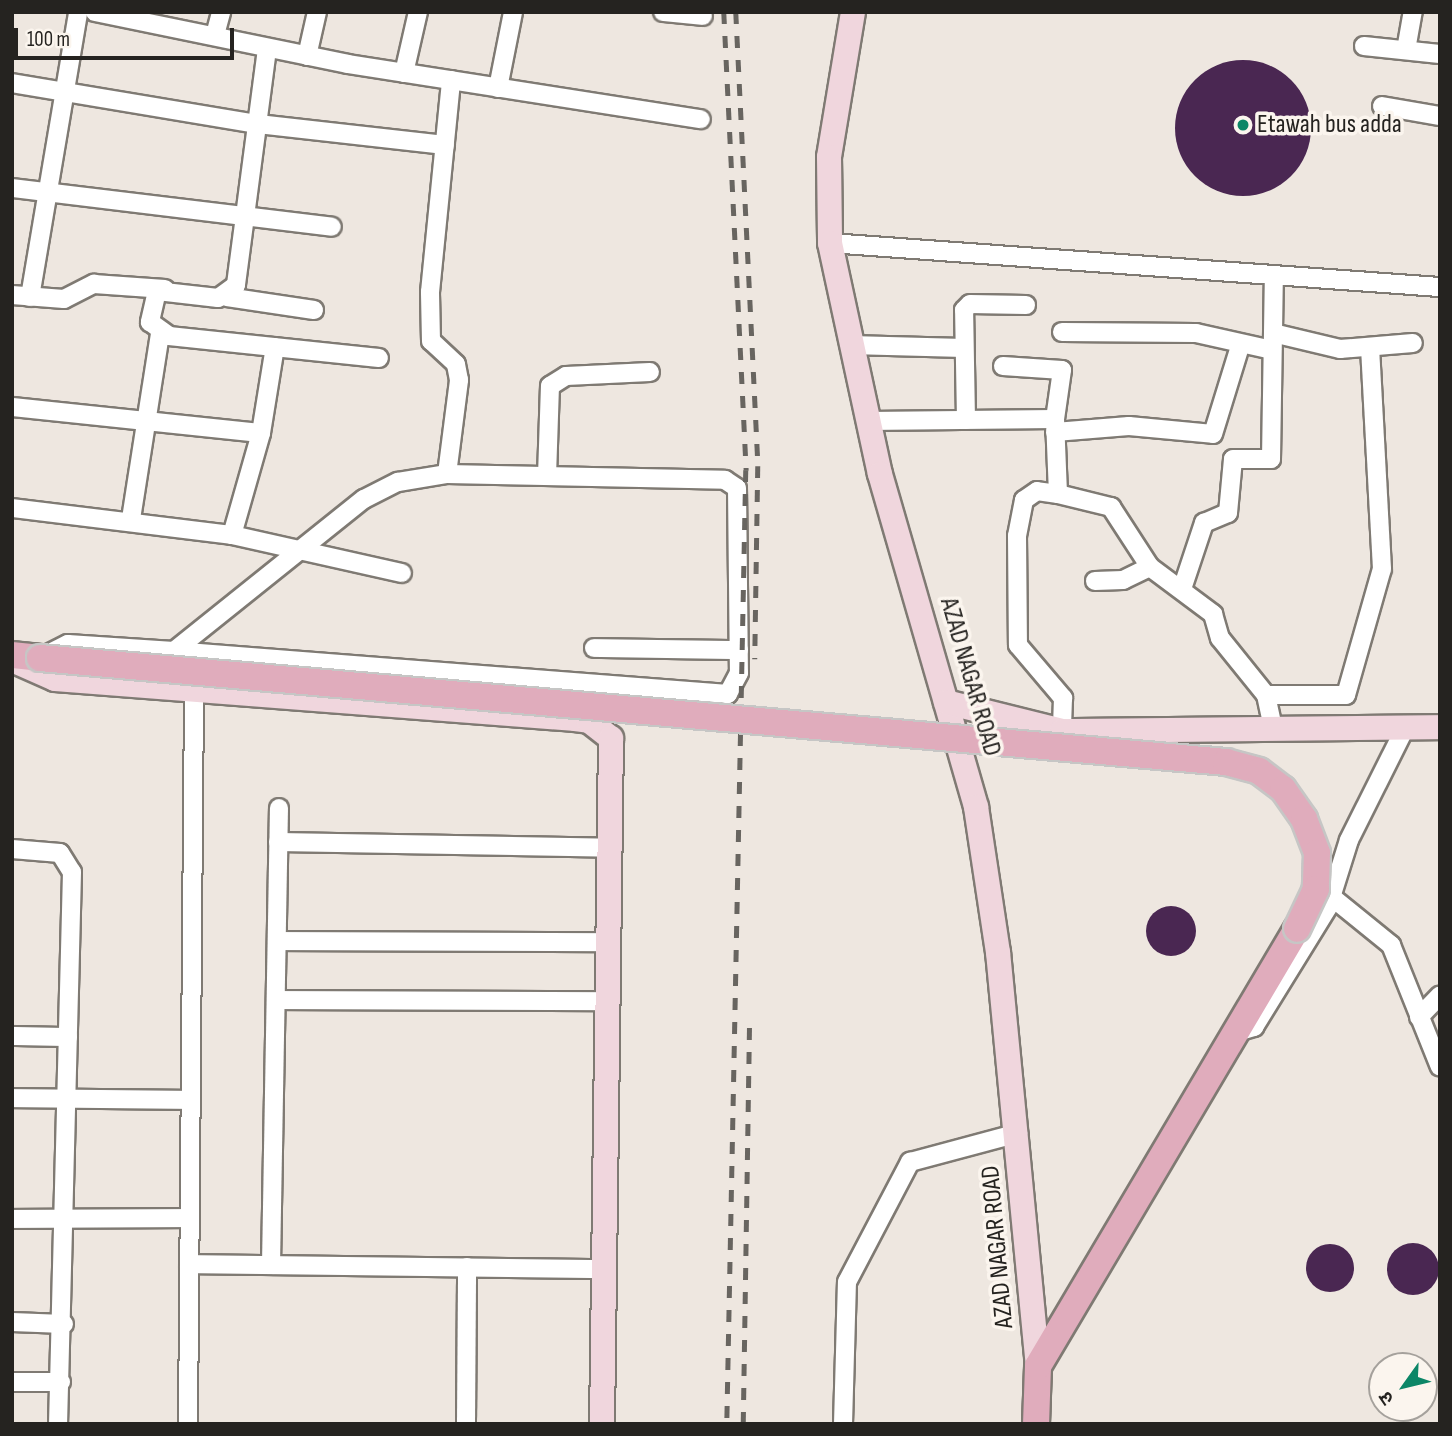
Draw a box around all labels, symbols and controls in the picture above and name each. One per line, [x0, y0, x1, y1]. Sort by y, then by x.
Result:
scale bar [18, 14, 238, 58]
text: 100 m [27, 27, 70, 52]
place label: Etawah bus adda [1257, 109, 1402, 141]
marker: Etawah bus adda [1235, 117, 1251, 133]
street label: AZAD NAGAR ROAD [933, 594, 1007, 760]
street label: AZAD NAGAR ROAD [975, 1164, 1021, 1330]
north arrow [1368, 1352, 1438, 1422]
text: उ [1374, 1387, 1399, 1409]

